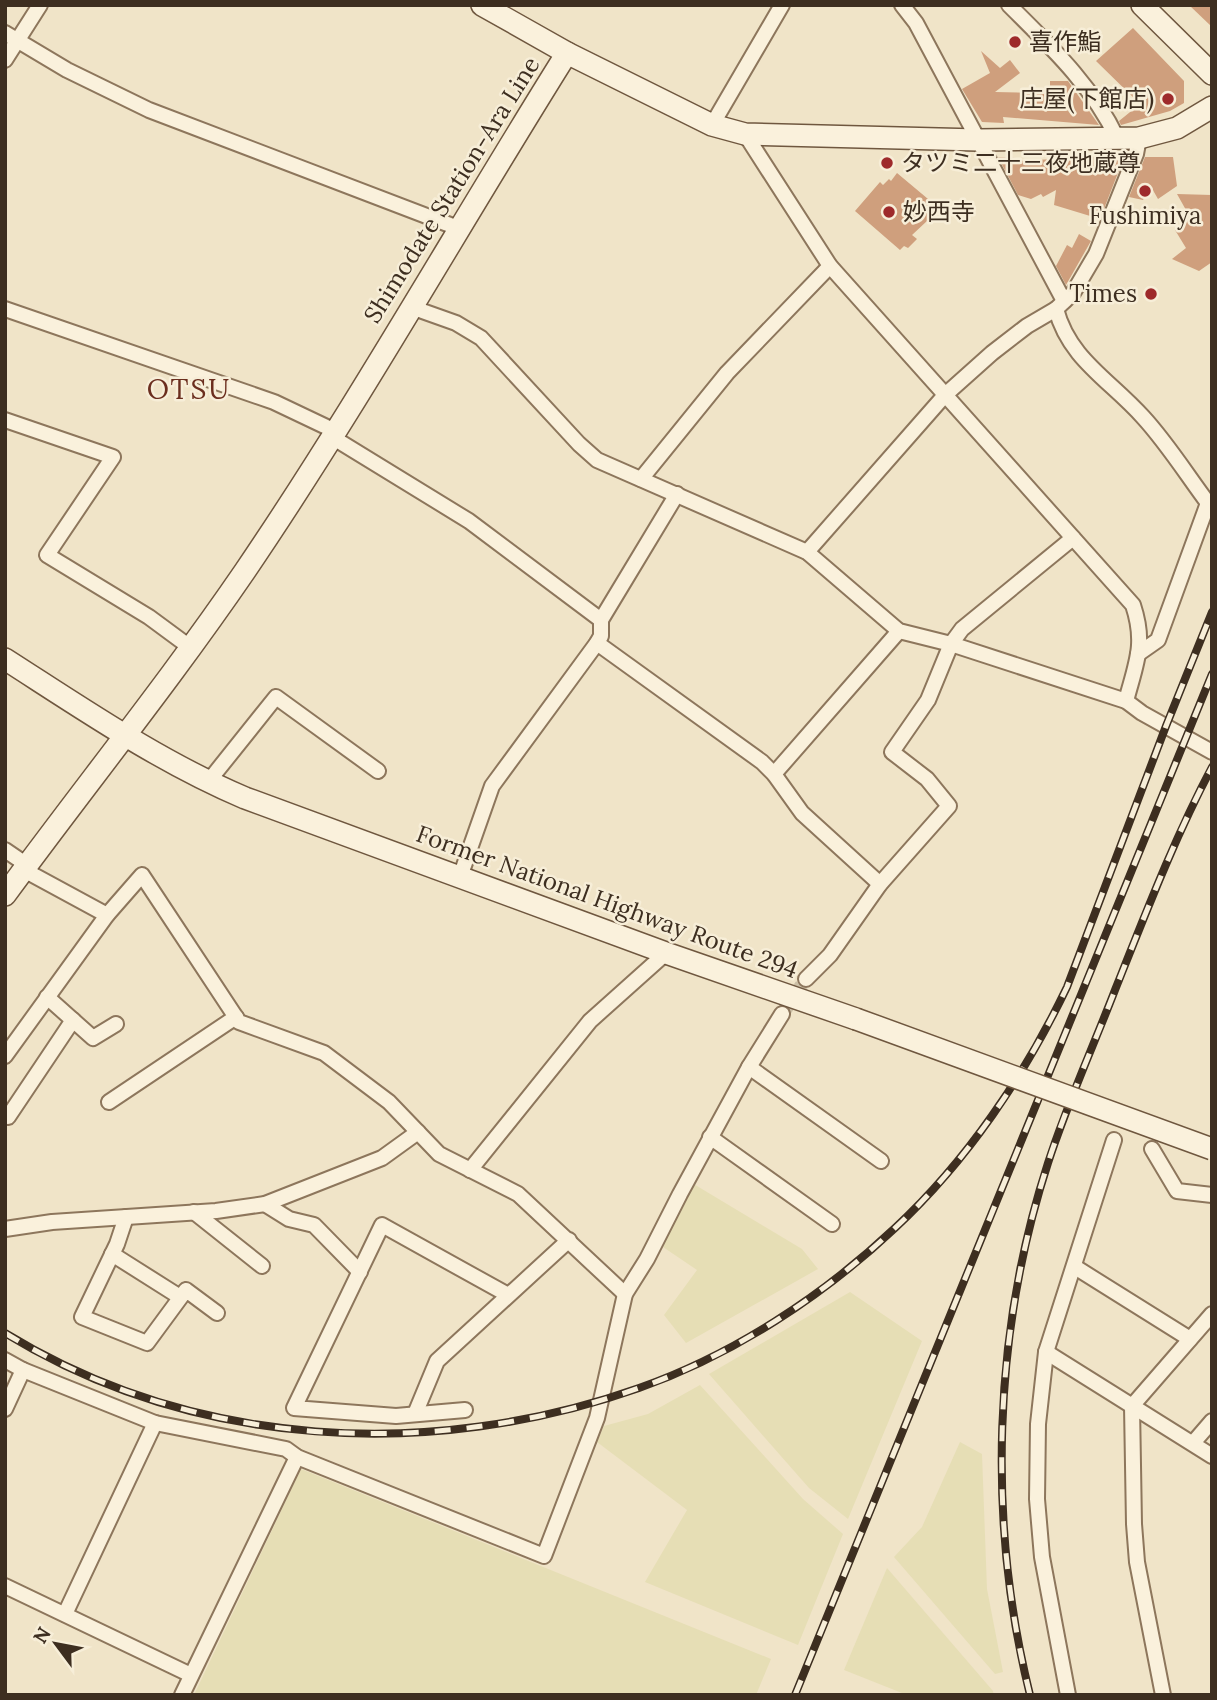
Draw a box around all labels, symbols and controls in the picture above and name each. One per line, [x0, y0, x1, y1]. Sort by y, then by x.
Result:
place label: 喜作鮨 [1029, 26, 1101, 57]
marker: 喜作鮨 [1007, 34, 1023, 50]
street label: Shimodate Station-Ara Line [357, 51, 546, 329]
place label: 庄屋(下館店) [1019, 83, 1154, 114]
marker: 庄屋(下館店) [1160, 91, 1176, 107]
place label: タツミ二十三夜地蔵尊 [901, 147, 1141, 178]
marker: タツミ二十三夜地蔵尊 [879, 155, 895, 171]
marker: Fushimiya [1137, 183, 1153, 199]
place label: 妙西寺 [903, 196, 975, 227]
place label: Fushimiya [1089, 200, 1201, 231]
marker: 妙西寺 [881, 204, 897, 220]
place label: Times [1069, 278, 1137, 309]
marker: Times [1143, 286, 1159, 302]
district label: OTSU [147, 371, 231, 407]
street label: Former National Highway Route 294 [412, 818, 802, 985]
north arrow [21, 1609, 91, 1679]
text: N [28, 1622, 56, 1648]

